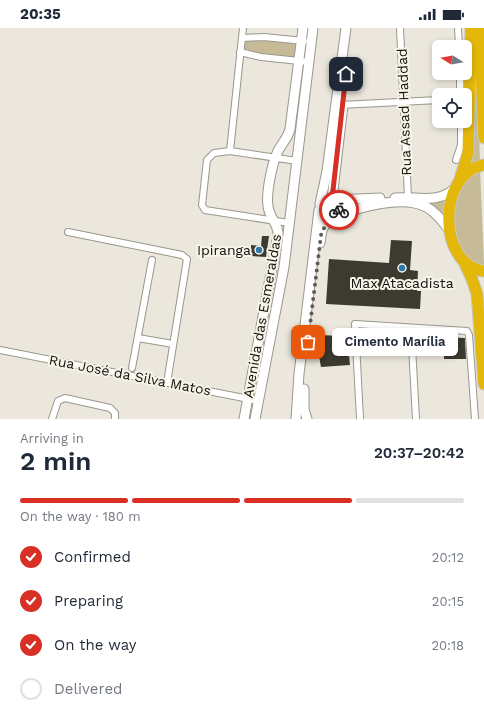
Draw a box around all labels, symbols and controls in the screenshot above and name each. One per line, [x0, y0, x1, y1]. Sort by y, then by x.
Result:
text: 20:35 [20, 5, 61, 23]
north arrow [432, 40, 472, 80]
map controls [432, 40, 472, 128]
street label: Rua Assad Haddad [394, 48, 414, 176]
pin [329, 57, 363, 91]
icon: home [335, 63, 357, 85]
button: locate [432, 88, 472, 128]
courier [319, 190, 359, 230]
icon: bike [328, 199, 350, 221]
street label: Avenida das Esmeraldas [240, 233, 284, 399]
place label: Ipiranga [197, 242, 251, 258]
marker: Ipiranga [254, 245, 264, 255]
marker: Max Atacadista [397, 263, 407, 273]
place label: Max Atacadista [350, 275, 454, 291]
pin [291, 325, 325, 359]
callout: Cimento Marília [332, 328, 458, 356]
icon: bag [297, 331, 319, 353]
text: Cimento Marília [344, 334, 446, 349]
street label: Rua José da Silva Matos [48, 351, 212, 399]
text: Arriving in [20, 431, 84, 446]
text: 20:37–20:42 [374, 444, 464, 462]
text: 2 min [20, 446, 91, 476]
text: On the way · 180 m [20, 509, 141, 524]
icon: check [20, 546, 42, 568]
text: Confirmed [54, 548, 131, 566]
text: 20:12 [432, 550, 464, 565]
icon: check [20, 590, 42, 612]
text: Preparing [54, 592, 123, 610]
text: 20:15 [432, 594, 464, 609]
icon: check [20, 634, 42, 656]
text: On the way [54, 636, 136, 654]
text: 20:18 [431, 638, 464, 653]
text: Delivered [54, 680, 122, 698]

